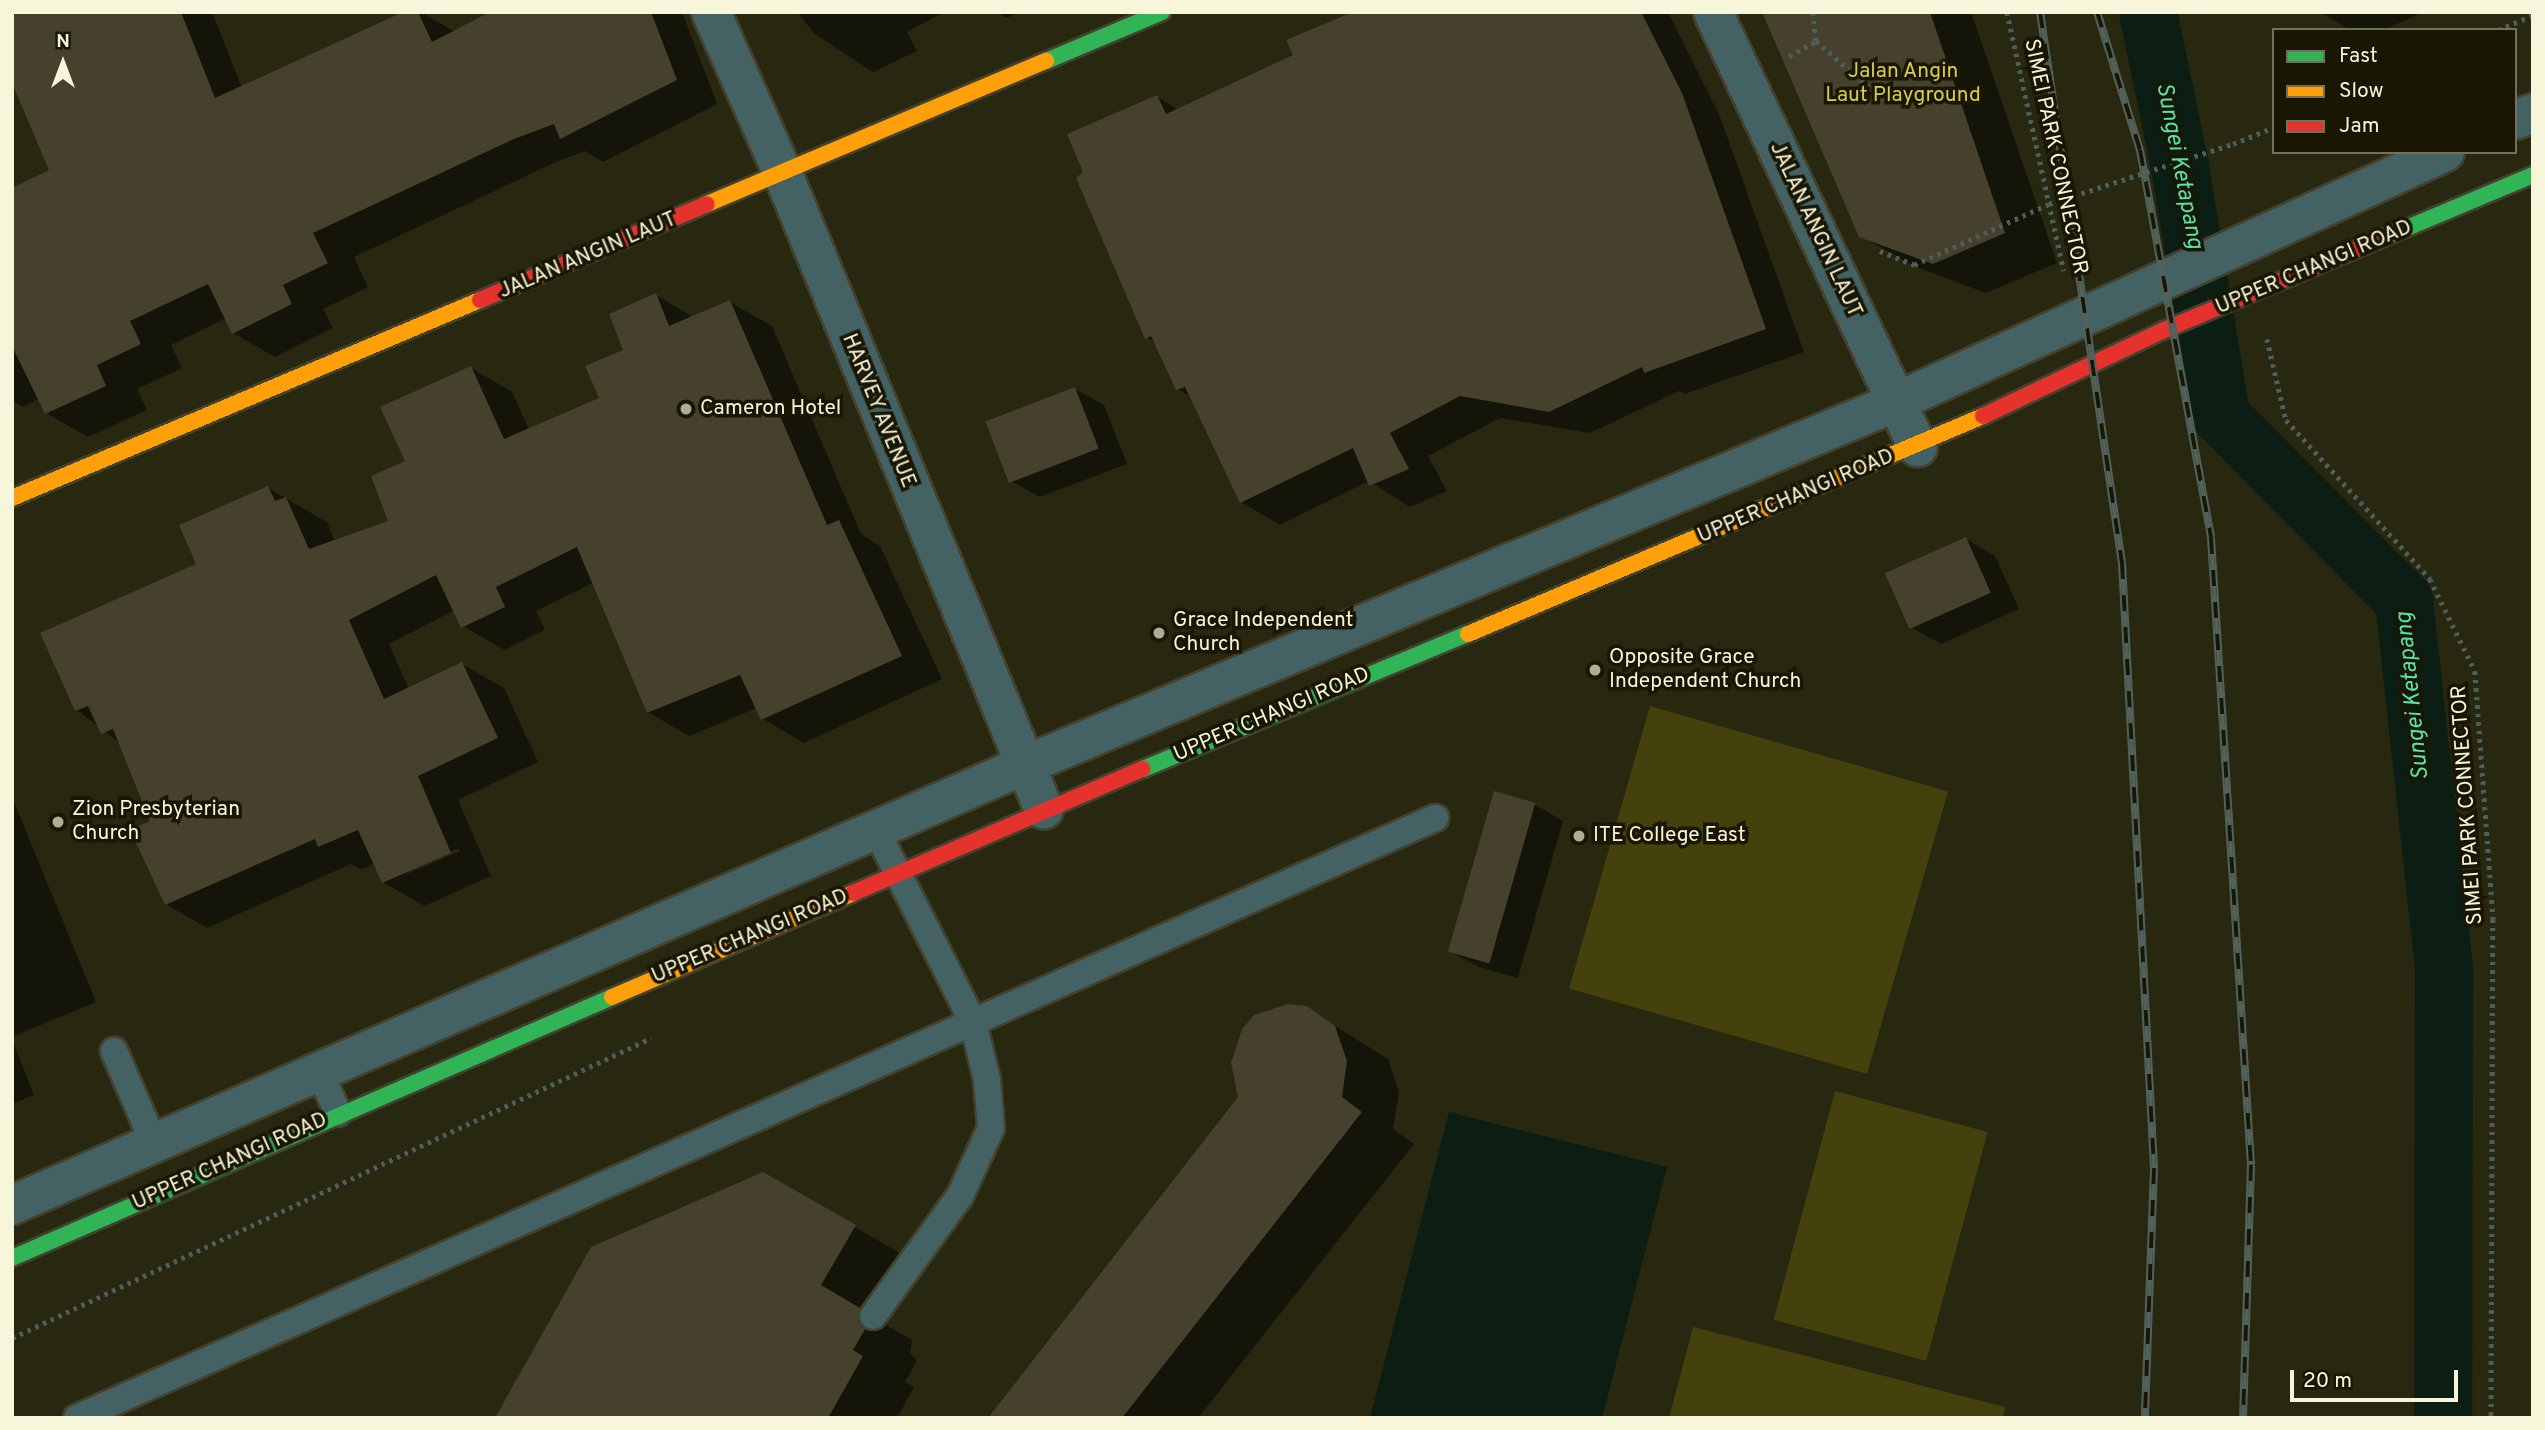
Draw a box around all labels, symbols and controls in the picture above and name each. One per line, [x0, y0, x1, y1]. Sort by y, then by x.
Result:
north arrow [28, 28, 98, 98]
legend [2272, 28, 2517, 154]
text: N [56, 30, 70, 54]
street label: SIMEI PARK CONNECTOR [2018, 37, 2092, 277]
text: Fast [2339, 43, 2378, 70]
park label: Jalan Angin Laut Playground [1825, 59, 1981, 109]
text: Slow [2339, 78, 2384, 105]
water label: Sungei Ketapang [2148, 80, 2208, 252]
text: Jam [2339, 113, 2380, 140]
street label: JALAN ANGIN LAUT [1763, 138, 1867, 322]
street label: JALAN ANGIN LAUT [495, 207, 681, 305]
street label: UPPER CHANGI ROAD [2212, 215, 2416, 321]
street label: HARVEY AVENUE [835, 330, 921, 492]
place label: Cameron Hotel [700, 396, 841, 422]
marker: Cameron Hotel [678, 401, 694, 417]
street label: UPPER CHANGI ROAD [1694, 444, 1898, 550]
place label: Grace Independent Church [1173, 608, 1353, 658]
water label: Sungei Ketapang [2391, 611, 2437, 781]
marker: Grace Independent Church [1151, 625, 1167, 641]
place label: Opposite Grace Independent Church [1609, 645, 1801, 695]
street label: UPPER CHANGI ROAD [1170, 662, 1374, 768]
marker: Opposite Grace Independent Church [1587, 662, 1603, 678]
street label: SIMEI PARK CONNECTOR [2447, 684, 2489, 926]
place label: Zion Presbyterian Church [72, 797, 240, 847]
marker: Zion Presbyterian Church [50, 814, 66, 830]
place label: ITE College East [1593, 823, 1746, 849]
marker: ITE College East [1571, 828, 1587, 844]
street label: UPPER CHANGI ROAD [648, 884, 852, 990]
street label: UPPER CHANGI ROAD [129, 1108, 331, 1216]
scale bar [2293, 1356, 2461, 1400]
text: 20 m [2303, 1368, 2352, 1395]

